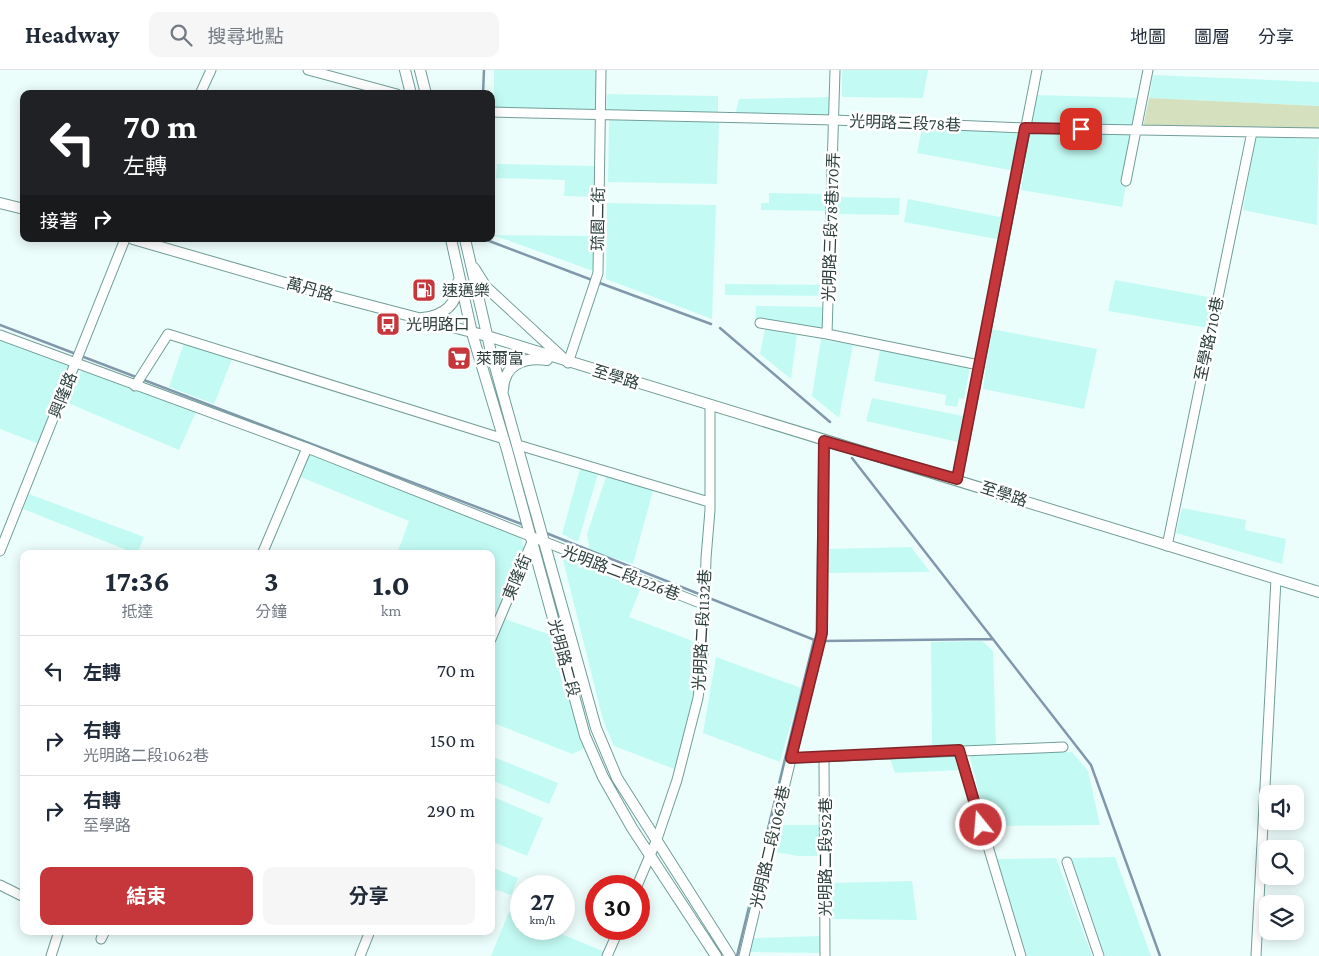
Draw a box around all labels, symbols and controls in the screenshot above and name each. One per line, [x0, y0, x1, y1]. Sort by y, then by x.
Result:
search box [149, 12, 499, 57]
text: Headway [25, 21, 119, 48]
icon: search [167, 21, 195, 49]
text: 搜尋地點 [207, 26, 284, 47]
text: 地圖 [1130, 27, 1166, 47]
text: 圖層 [1194, 27, 1230, 47]
text: 分享 [1258, 27, 1294, 47]
text: 70 m [123, 107, 197, 146]
pin [1060, 108, 1102, 150]
icon: left [40, 110, 105, 175]
street label: 光明路三段78巷 [849, 113, 961, 133]
icon: arrive [1067, 115, 1095, 143]
street label: 光明路三段78巷170弄 [820, 152, 842, 302]
text: 左轉 [123, 154, 167, 179]
street label: 琉園二街 [589, 187, 607, 251]
icon: right [88, 205, 116, 233]
text: 接著 [40, 211, 78, 232]
street label: 萬丹路 [285, 275, 335, 303]
fuel station icon: 速邁樂 [411, 277, 437, 303]
place label: 速邁樂 [442, 282, 490, 299]
street label: 至學路710巷 [1192, 295, 1226, 383]
bus stop icon: 光明路口 [375, 311, 401, 337]
place label: 光明路口 [406, 316, 470, 333]
supermarket icon: 萊爾富 [446, 345, 472, 371]
place label: 萊爾富 [476, 350, 524, 367]
street label: 至學路 [591, 362, 641, 392]
street label: 興隆路 [46, 370, 80, 420]
street label: 至學路 [979, 478, 1029, 510]
street label: 光明路二段1226巷 [560, 543, 682, 603]
street label: 東隆街 [500, 552, 534, 602]
text: 17:36 [105, 564, 170, 597]
text: 3 [264, 564, 279, 597]
text: 1.0 [373, 568, 410, 601]
street label: 光明路二段1132巷 [690, 569, 714, 691]
text: km [381, 602, 401, 619]
text: 抵達 [122, 603, 154, 620]
text: 分鐘 [255, 603, 287, 620]
street label: 光明路二段 [545, 617, 583, 699]
icon: left [40, 657, 68, 685]
text: 70 m [437, 660, 475, 681]
text: 左轉 [83, 662, 121, 683]
text: 右轉 [83, 720, 121, 741]
icon: right [40, 727, 68, 755]
text: 150 m [430, 730, 475, 751]
text: 光明路二段1062巷 [83, 747, 209, 764]
street label: 光明路二段1062巷 [748, 784, 792, 910]
map controls [1259, 785, 1304, 940]
button: sound [1259, 785, 1304, 830]
text: 右轉 [83, 790, 121, 811]
icon: right [40, 797, 68, 825]
street label: 光明路二段952巷 [817, 798, 834, 916]
position arrow [954, 798, 1006, 850]
text: 290 m [427, 800, 475, 821]
text: 至學路 [83, 817, 131, 834]
button: search [1259, 840, 1304, 885]
button: 結束 [40, 867, 253, 925]
button: 分享 [263, 867, 475, 925]
speed limit sign: 30 [585, 875, 650, 940]
text: 27 [530, 888, 555, 915]
button: layers [1259, 895, 1304, 940]
text: km/h [530, 913, 555, 927]

